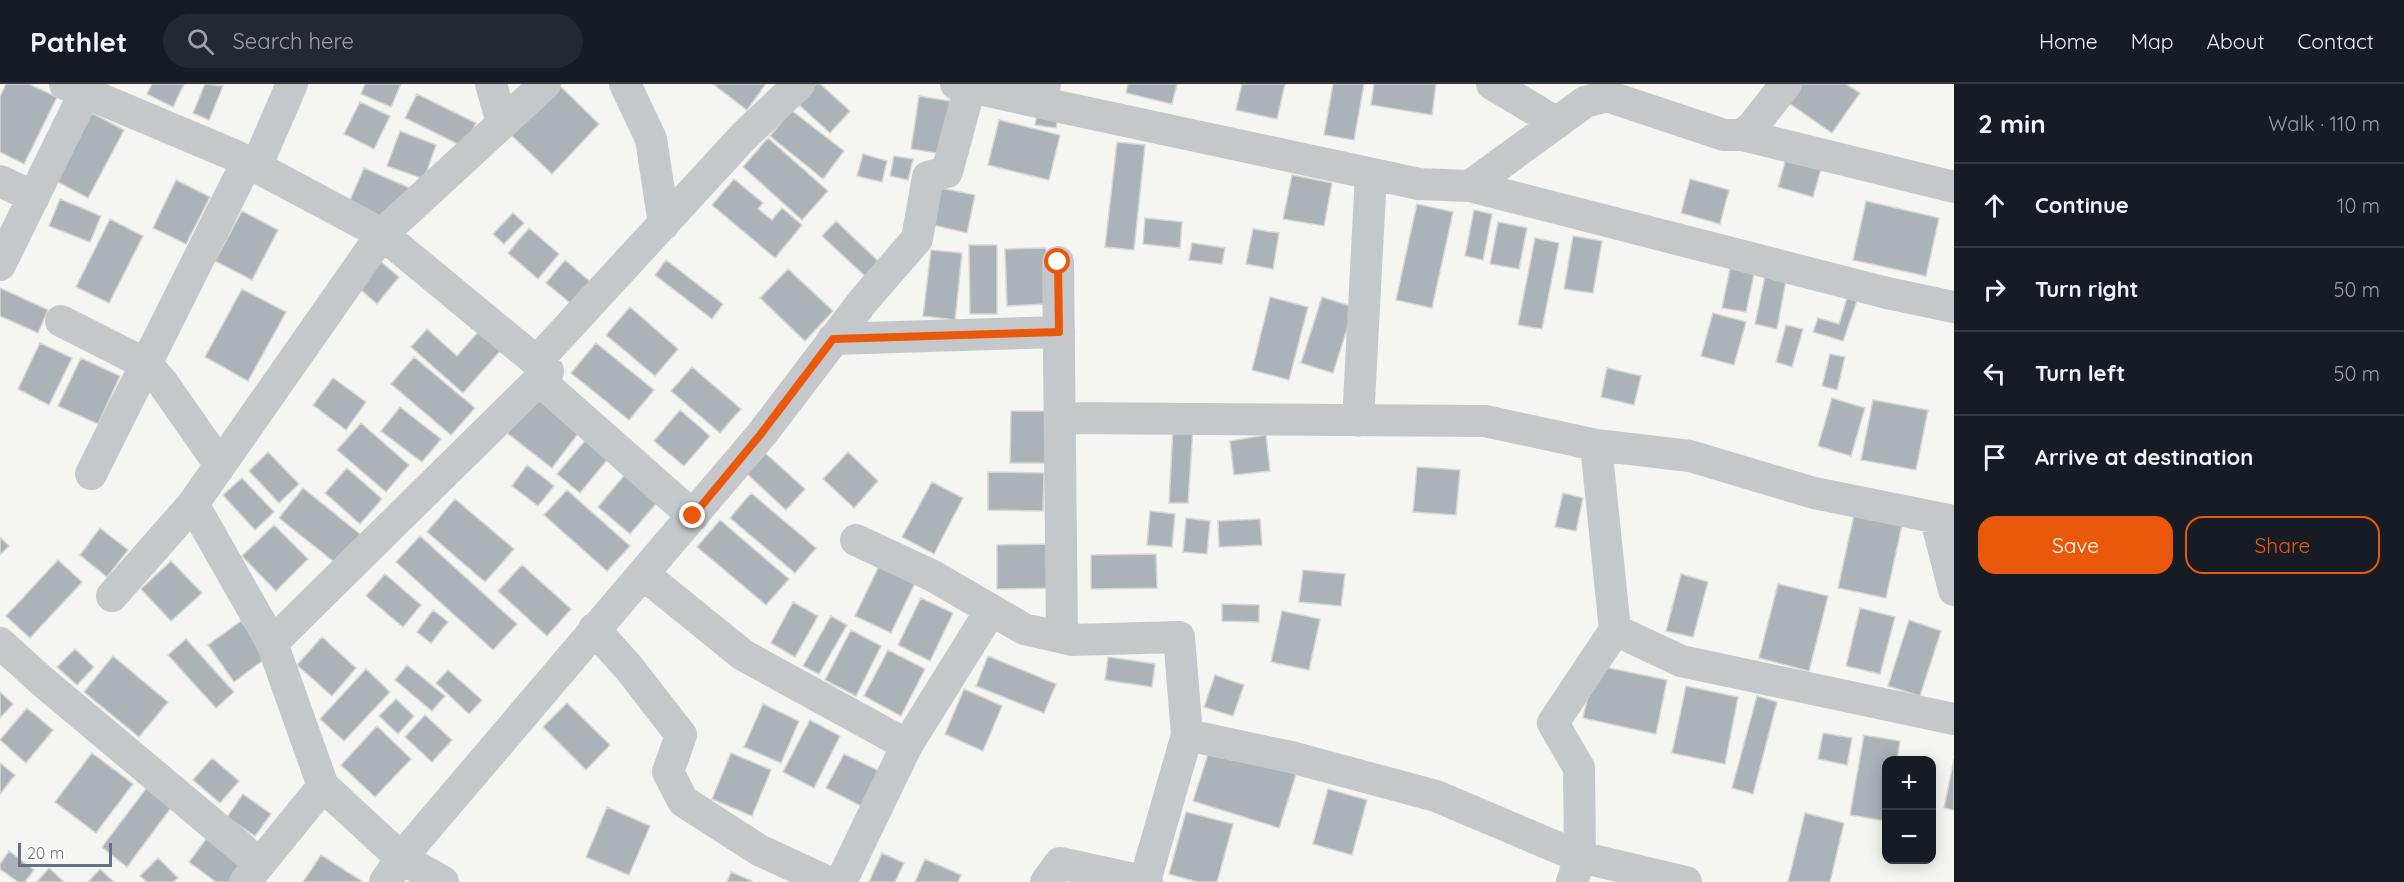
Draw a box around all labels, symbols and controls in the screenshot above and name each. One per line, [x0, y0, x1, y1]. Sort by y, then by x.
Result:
search box [163, 14, 583, 68]
text: Pathlet [30, 24, 127, 59]
icon: search [184, 25, 217, 58]
text: Search here [232, 27, 354, 55]
text: Home [2039, 28, 2098, 54]
text: Map [2131, 28, 2174, 54]
text: About [2207, 28, 2265, 54]
text: Contact [2298, 28, 2374, 54]
text: 2 min [1978, 107, 2046, 140]
text: Walk · 110 m [2268, 111, 2380, 136]
icon: ahead [1978, 189, 2011, 222]
text: Continue [2035, 191, 2129, 219]
text: 10 m [2337, 193, 2380, 218]
route start [1044, 248, 1070, 274]
icon: right [1978, 273, 2011, 306]
text: Turn right [2035, 275, 2139, 303]
text: 50 m [2334, 277, 2380, 302]
icon: left [1978, 357, 2011, 390]
text: Turn left [2035, 359, 2125, 387]
text: 50 m [2334, 361, 2380, 386]
icon: arrive [1978, 441, 2011, 474]
text: Arrive at destination [2035, 443, 2253, 471]
route end [679, 502, 705, 528]
button: Save [1978, 516, 2173, 574]
button: Share [2185, 516, 2380, 574]
map controls [1882, 756, 1936, 864]
button: + [1882, 756, 1936, 810]
button: − [1882, 810, 1936, 864]
scale bar [18, 840, 112, 868]
text: 20 m [27, 843, 64, 863]

